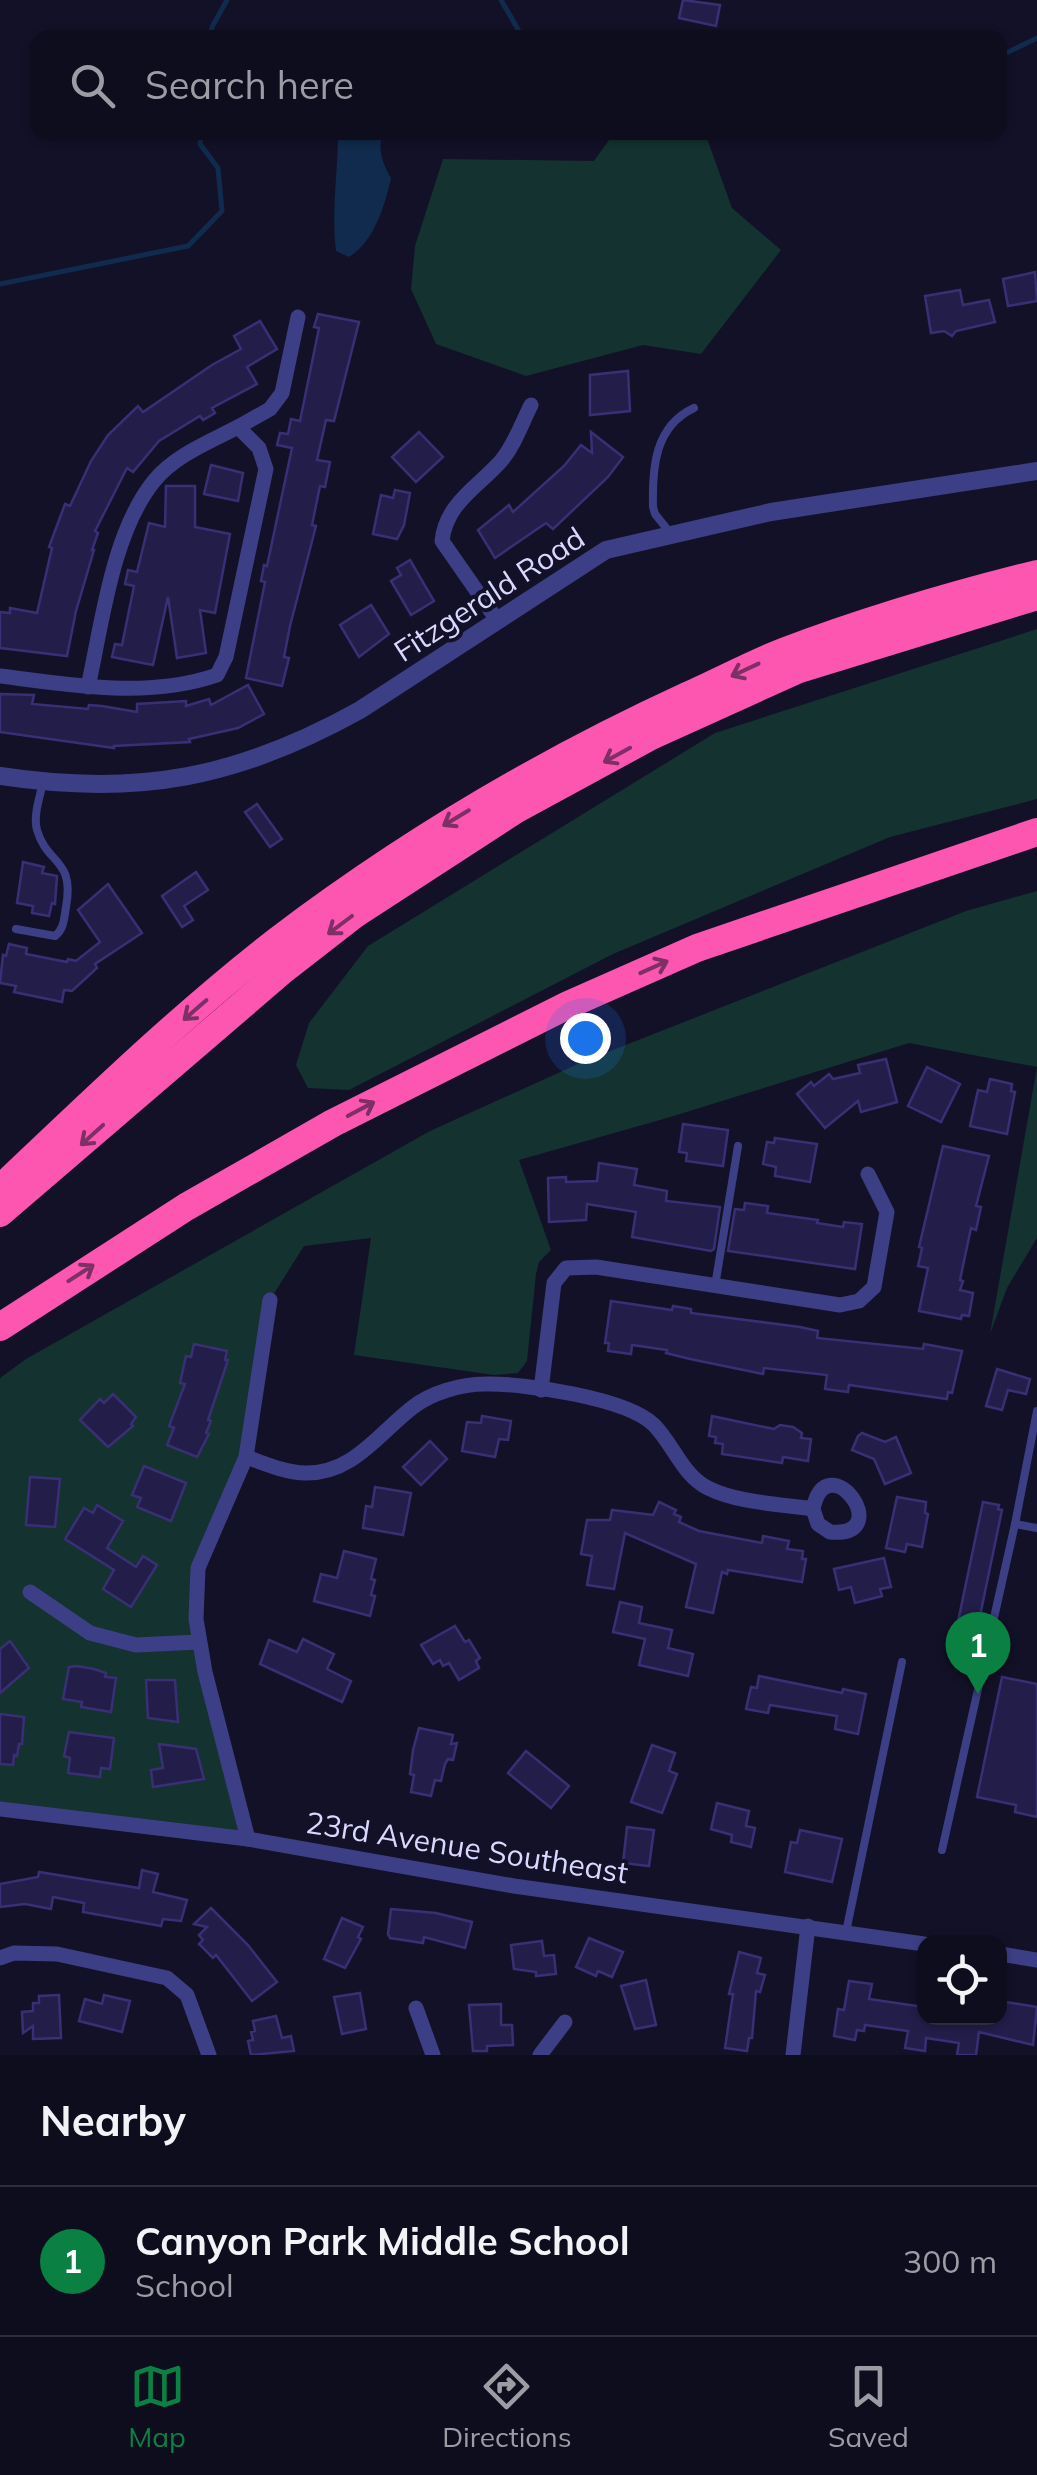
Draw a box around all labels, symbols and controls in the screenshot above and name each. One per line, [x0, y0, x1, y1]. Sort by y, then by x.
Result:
search box [30, 30, 1007, 140]
icon: search [65, 58, 120, 113]
text: Search here [145, 61, 354, 109]
street label: Fitzgerald Road [387, 518, 591, 670]
one-way arrow [731, 661, 761, 680]
one-way arrow [602, 745, 632, 765]
one-way arrow [442, 808, 471, 828]
one-way arrow [327, 915, 354, 936]
one-way arrow [638, 957, 669, 975]
one-way arrow [182, 999, 208, 1021]
your location [560, 1013, 611, 1064]
one-way arrow [346, 1098, 376, 1118]
one-way arrow [80, 1123, 105, 1146]
one-way arrow [66, 1262, 95, 1283]
pin: 1 [946, 1612, 1010, 1694]
street label: 23rd Avenue Southeast [303, 1803, 631, 1891]
map controls [917, 1935, 1007, 2025]
button: locate [917, 1935, 1007, 2025]
text: Nearby [40, 2094, 186, 2147]
text: Canyon Park Middle School [135, 2217, 630, 2265]
text: 1 [63, 2241, 82, 2281]
text: 300 m [903, 2241, 997, 2281]
text: School [135, 2265, 234, 2305]
tab: Map [128, 2359, 186, 2454]
tab: Directions [442, 2359, 572, 2454]
tab: Saved [828, 2359, 909, 2454]

